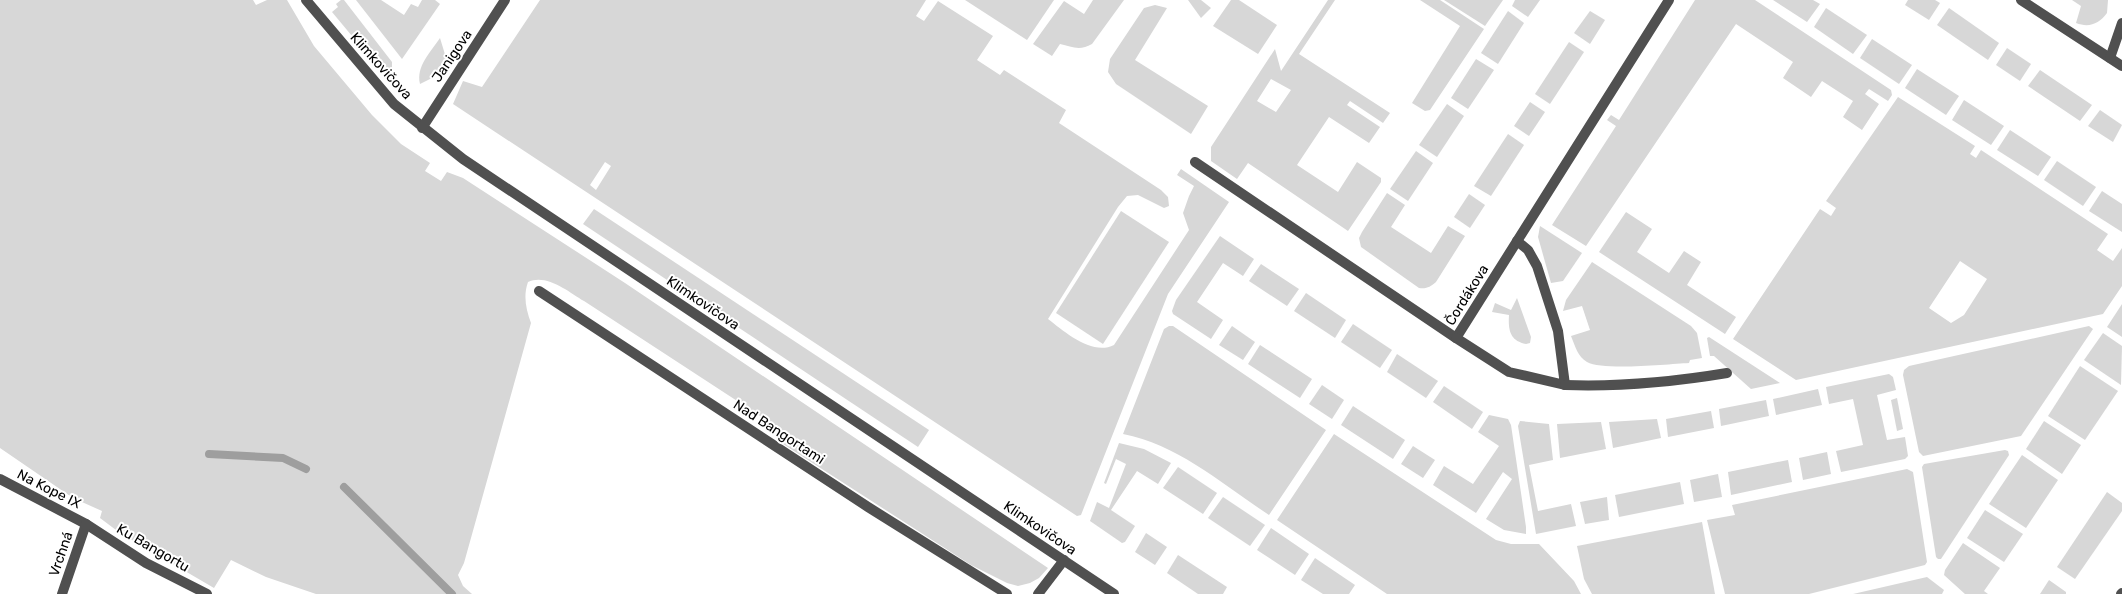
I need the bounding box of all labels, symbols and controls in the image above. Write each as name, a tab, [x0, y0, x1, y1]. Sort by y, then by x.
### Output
street label: Janigova	[428, 26, 476, 86]
street label: Klimkovičova	[347, 29, 415, 103]
street label: Čordákova	[1441, 261, 1492, 329]
street label: Klimkovičova	[663, 272, 743, 334]
street label: Nad Bangortami	[730, 396, 828, 468]
street label: Na Kope IX	[14, 466, 84, 512]
street label: Klimkovičova	[1000, 497, 1080, 559]
street label: Ku Bangortu	[114, 520, 192, 576]
street label: Vrchná	[45, 529, 77, 579]

